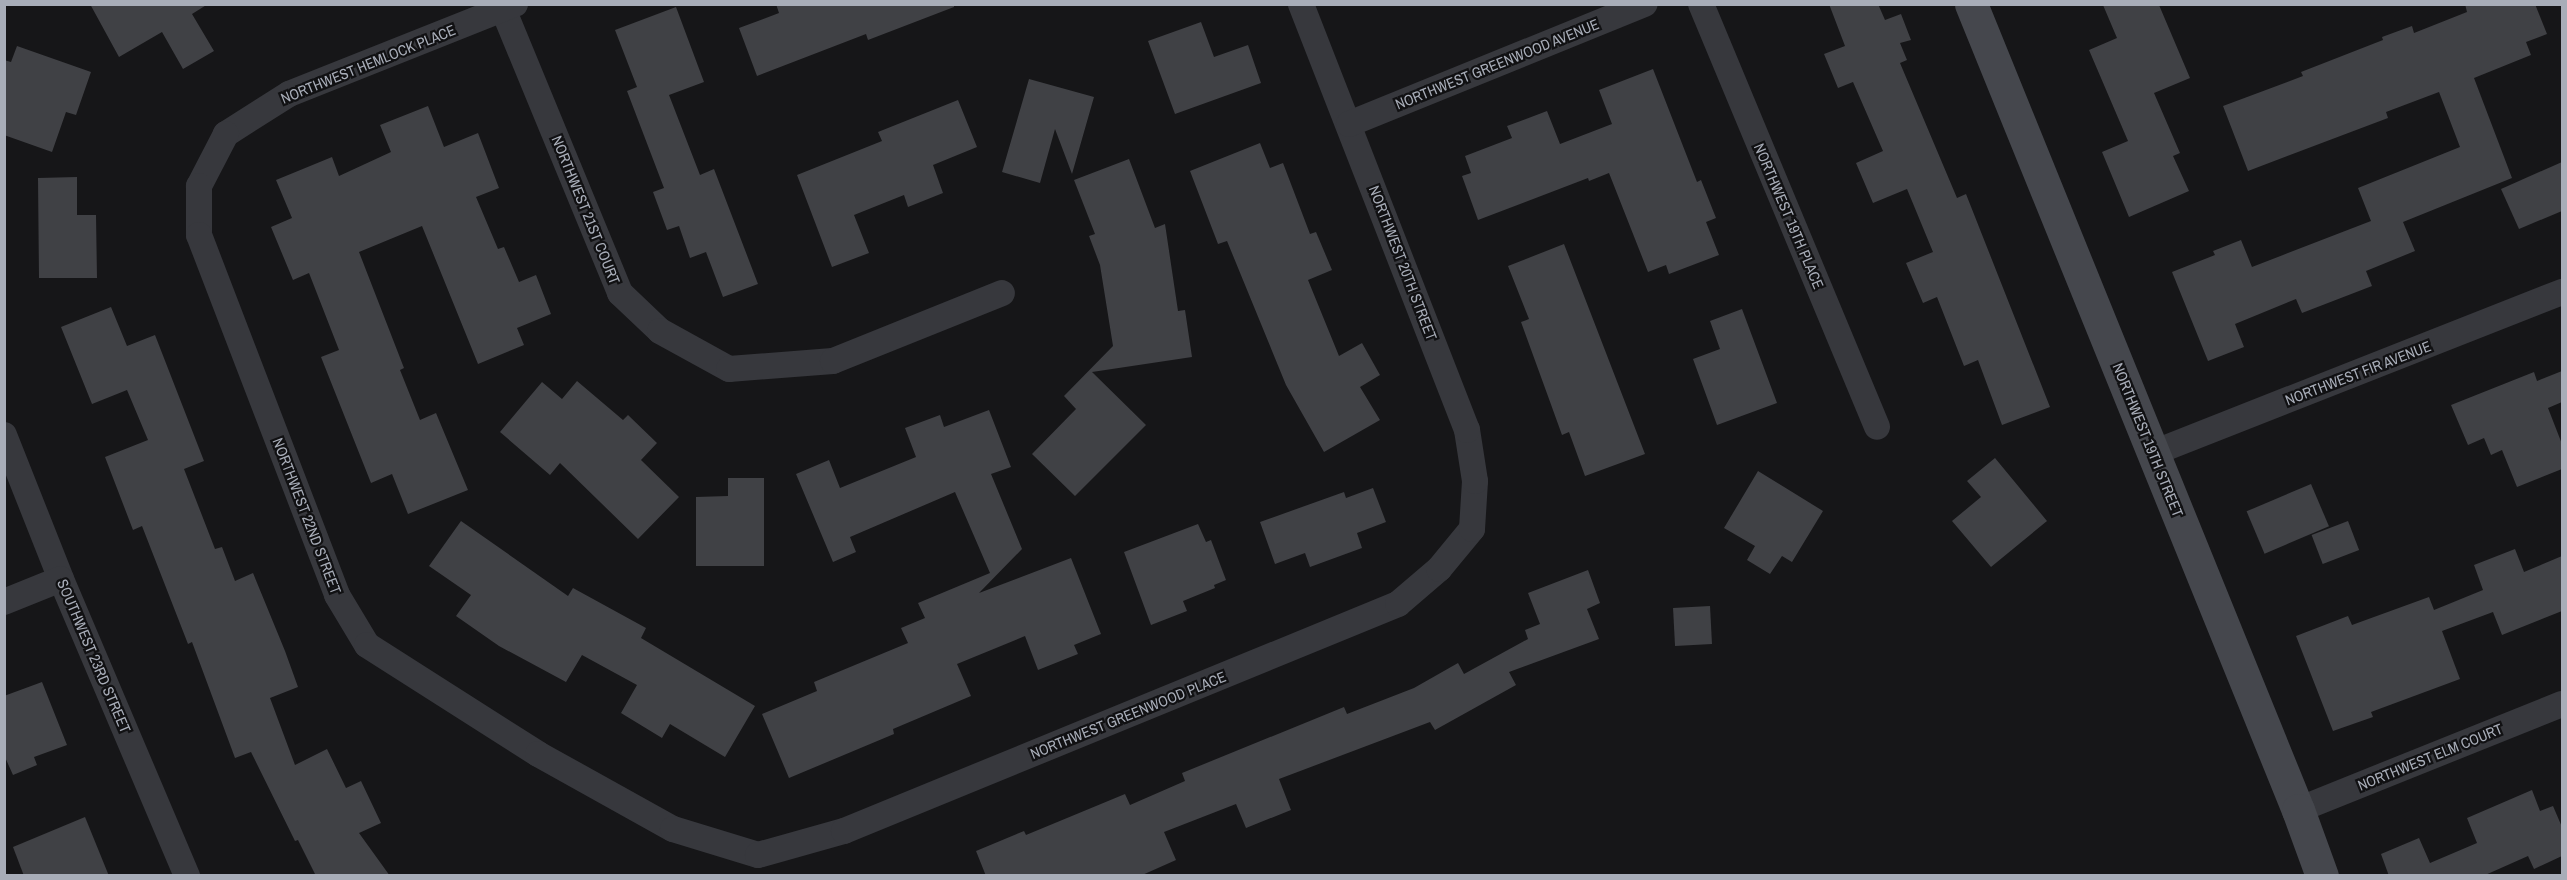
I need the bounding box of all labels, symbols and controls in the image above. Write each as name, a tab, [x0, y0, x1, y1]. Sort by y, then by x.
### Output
street label: NORTHWEST GREENWOOD AVENUE	[1392, 15, 1602, 113]
street label: NORTHWEST HEMLOCK PLACE	[278, 21, 458, 107]
street label: NORTHWEST 21ST COURT	[548, 133, 624, 287]
street label: NORTHWEST 19TH PLACE	[1750, 141, 1828, 291]
street label: NORTHWEST 20TH STREET	[1365, 183, 1441, 343]
street label: NORTHWEST FIR AVENUE	[2282, 337, 2434, 409]
street label: NORTHWEST 19TH STREET	[2109, 360, 2187, 520]
street label: NORTHWEST 22ND STREET	[269, 435, 345, 597]
street label: SOUTHWEST 23RD STREET	[53, 576, 135, 736]
street label: NORTHWEST GREENWOOD PLACE	[1027, 667, 1229, 763]
street label: NORTHWEST ELM COURT	[2355, 720, 2505, 794]

